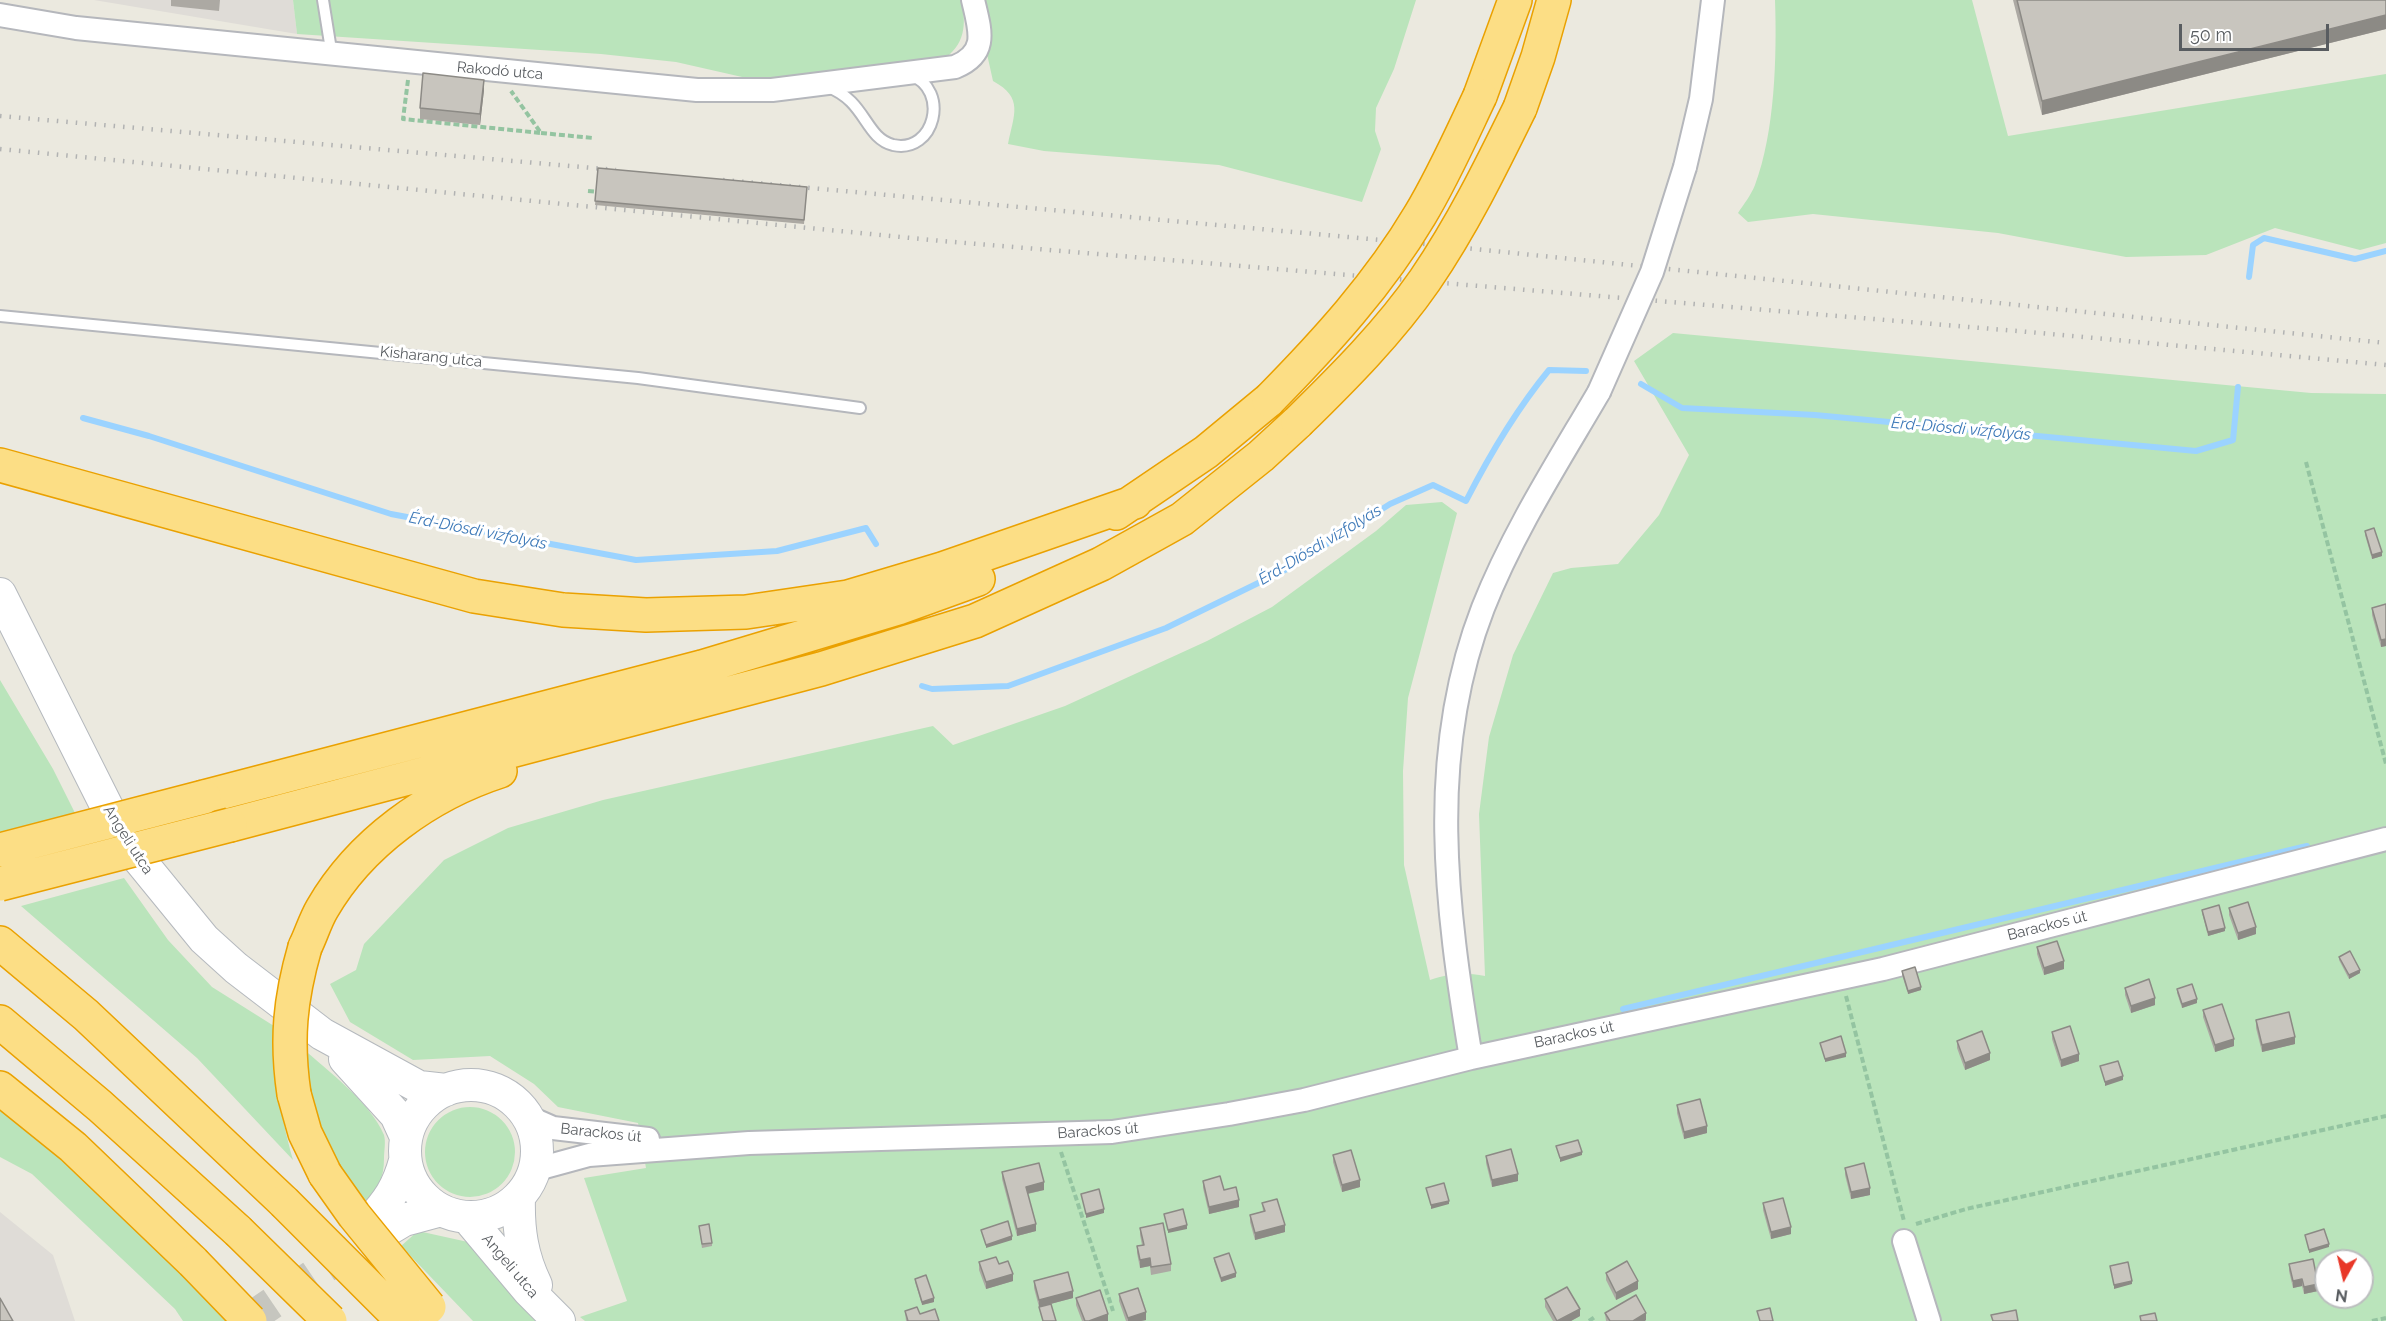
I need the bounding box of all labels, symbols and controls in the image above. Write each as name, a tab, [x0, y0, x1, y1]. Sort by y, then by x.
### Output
scale bar	[2182, 12, 2332, 50]
text: 50 m	[2190, 24, 2232, 45]
street label: Rakodó utca	[456, 58, 544, 84]
street label: Kisharang utca	[379, 343, 483, 371]
water label: Érd-Diósdi vízfolyás	[1890, 413, 2032, 445]
water label: Érd-Diósdi vízfolyás	[1255, 501, 1385, 589]
water label: Érd-Diósdi vízfolyás	[407, 508, 549, 554]
street label: Angeli utca	[99, 802, 157, 878]
street label: Barackos út	[2005, 907, 2089, 945]
street label: Barackos út	[1532, 1018, 1616, 1052]
street label: Barackos út	[1057, 1119, 1139, 1143]
street label: Barackos út	[560, 1120, 642, 1146]
street label: Angeli utca	[478, 1230, 542, 1302]
north arrow	[2314, 1249, 2374, 1309]
text: N	[2334, 1285, 2349, 1306]

